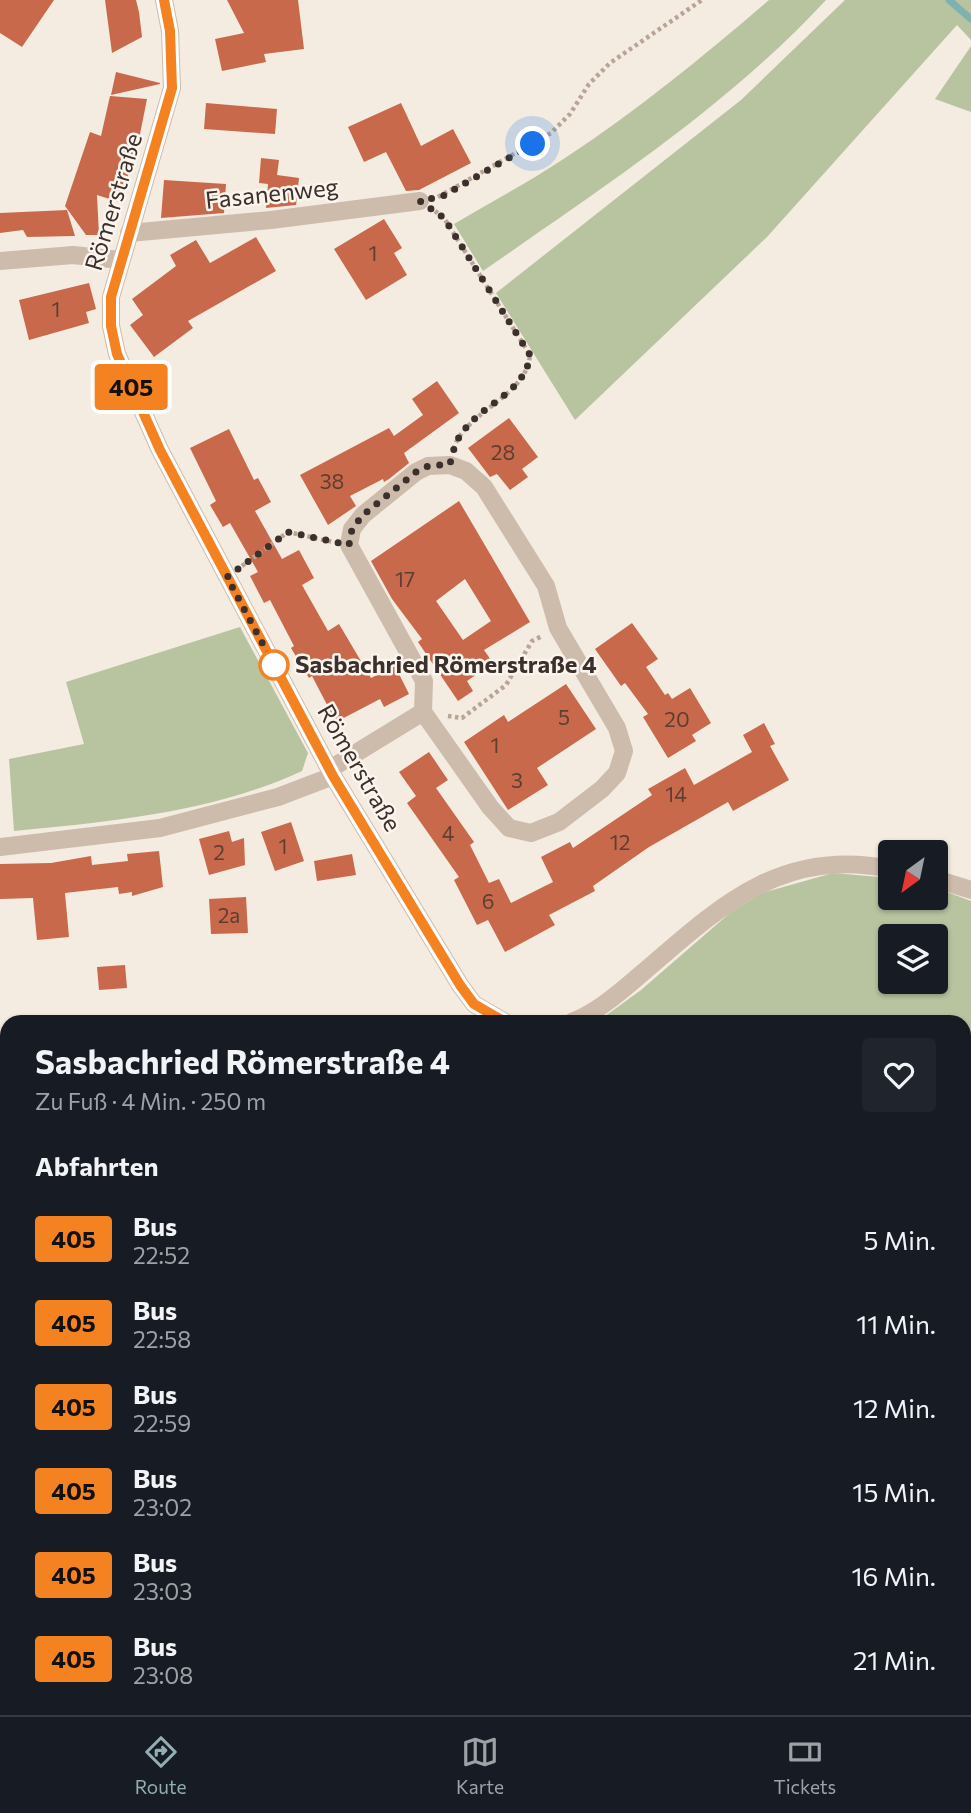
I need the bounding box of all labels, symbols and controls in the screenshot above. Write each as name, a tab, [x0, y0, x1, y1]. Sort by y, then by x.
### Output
your location	[515, 126, 550, 161]
street label: Römerstraße	[78, 129, 147, 274]
street label: Fasanenweg	[204, 171, 340, 214]
house number: 1	[369, 240, 377, 265]
house number: 1	[52, 296, 60, 321]
line badge: 405	[91, 364, 171, 410]
text: 405	[109, 372, 153, 401]
house number: 28	[491, 439, 515, 464]
house number: 38	[320, 468, 344, 493]
house number: 17	[395, 566, 415, 591]
place label: Sasbachried Römerstraße 4	[295, 649, 597, 678]
marker: Sasbachried Römerstraße 4	[259, 650, 289, 680]
street label: Römerstraße	[312, 698, 408, 836]
house number: 5	[558, 704, 570, 729]
house number: 20	[664, 706, 690, 731]
house number: 1	[491, 732, 499, 757]
house number: 3	[511, 767, 523, 792]
house number: 14	[665, 781, 687, 806]
house number: 4	[442, 820, 455, 845]
house number: 12	[610, 829, 630, 854]
house number: 1	[279, 833, 287, 858]
house number: 2	[213, 839, 225, 864]
north arrow	[878, 840, 948, 910]
map controls	[878, 840, 948, 994]
house number: 6	[482, 888, 494, 913]
house number: 2a	[218, 902, 240, 927]
button: layers	[878, 924, 948, 994]
button: heart	[862, 1038, 936, 1112]
text: Sasbachried Römerstraße 4	[35, 1040, 450, 1081]
text: Zu Fuß · 4 Min. · 250 m	[35, 1087, 266, 1115]
text: Abfahrten	[35, 1150, 158, 1181]
text: Bus	[133, 1210, 177, 1241]
text: 405	[51, 1224, 96, 1253]
text: 5 Min.	[863, 1224, 936, 1255]
text: 22:52	[133, 1241, 190, 1269]
text: Bus	[133, 1294, 177, 1325]
text: 405	[51, 1308, 96, 1337]
text: 11 Min.	[856, 1308, 936, 1339]
text: 22:58	[133, 1325, 191, 1353]
text: Bus	[133, 1378, 177, 1409]
text: 405	[51, 1392, 96, 1421]
text: 12 Min.	[853, 1392, 936, 1423]
text: 22:59	[133, 1409, 191, 1437]
text: Bus	[133, 1462, 177, 1493]
text: 405	[51, 1476, 96, 1505]
text: 15 Min.	[852, 1476, 936, 1507]
text: 23:02	[133, 1493, 192, 1521]
text: Bus	[133, 1546, 177, 1577]
text: 405	[51, 1560, 96, 1589]
text: 16 Min.	[852, 1560, 936, 1591]
text: 23:03	[133, 1577, 192, 1605]
text: Bus	[133, 1630, 177, 1661]
text: 405	[51, 1644, 96, 1673]
text: 21 Min.	[853, 1644, 936, 1675]
text: 23:08	[133, 1661, 193, 1689]
tab: Route	[135, 1733, 187, 1798]
tab: Karte	[456, 1733, 504, 1798]
tab: Tickets	[774, 1733, 836, 1798]

